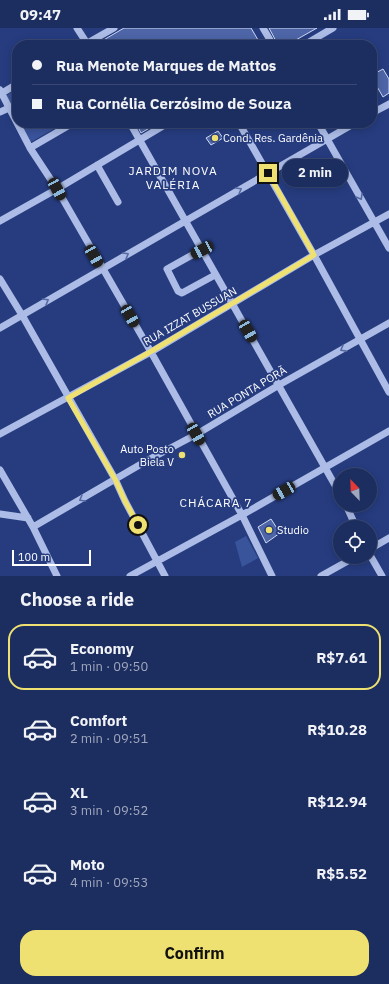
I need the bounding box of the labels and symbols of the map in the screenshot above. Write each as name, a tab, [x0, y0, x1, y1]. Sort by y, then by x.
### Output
place label: Cond. Res. Gardênia	[223, 131, 323, 145]
marker: Cond. Res. Gardênia	[210, 133, 220, 143]
callout: 2 min	[282, 159, 348, 187]
district label: JARDIM NOVA VALÉRIA	[128, 163, 218, 192]
route end	[259, 164, 277, 182]
car	[46, 176, 68, 202]
one-way arrow	[235, 187, 242, 194]
one-way arrow	[356, 193, 363, 200]
car	[189, 239, 215, 261]
car	[83, 243, 105, 269]
one-way arrow	[122, 252, 129, 259]
street label: RUA IZZAT BUSSUAN	[141, 284, 239, 348]
one-way arrow	[42, 298, 49, 306]
car	[119, 303, 141, 329]
car	[237, 318, 259, 344]
one-way arrow	[340, 345, 347, 352]
street label: RUA PONTA PORÃ	[205, 363, 289, 421]
car	[185, 421, 207, 447]
place label: Auto Posto Biela V	[120, 442, 174, 469]
marker: Auto Posto Biela V	[177, 450, 187, 460]
north arrow	[333, 468, 377, 512]
car	[271, 480, 297, 502]
one-way arrow	[79, 494, 86, 501]
district label: CHÁCARA 7	[180, 495, 253, 510]
route start	[129, 516, 147, 534]
place label: Studio	[277, 523, 309, 537]
marker: Studio	[264, 525, 274, 535]
scale bar	[12, 548, 91, 567]

